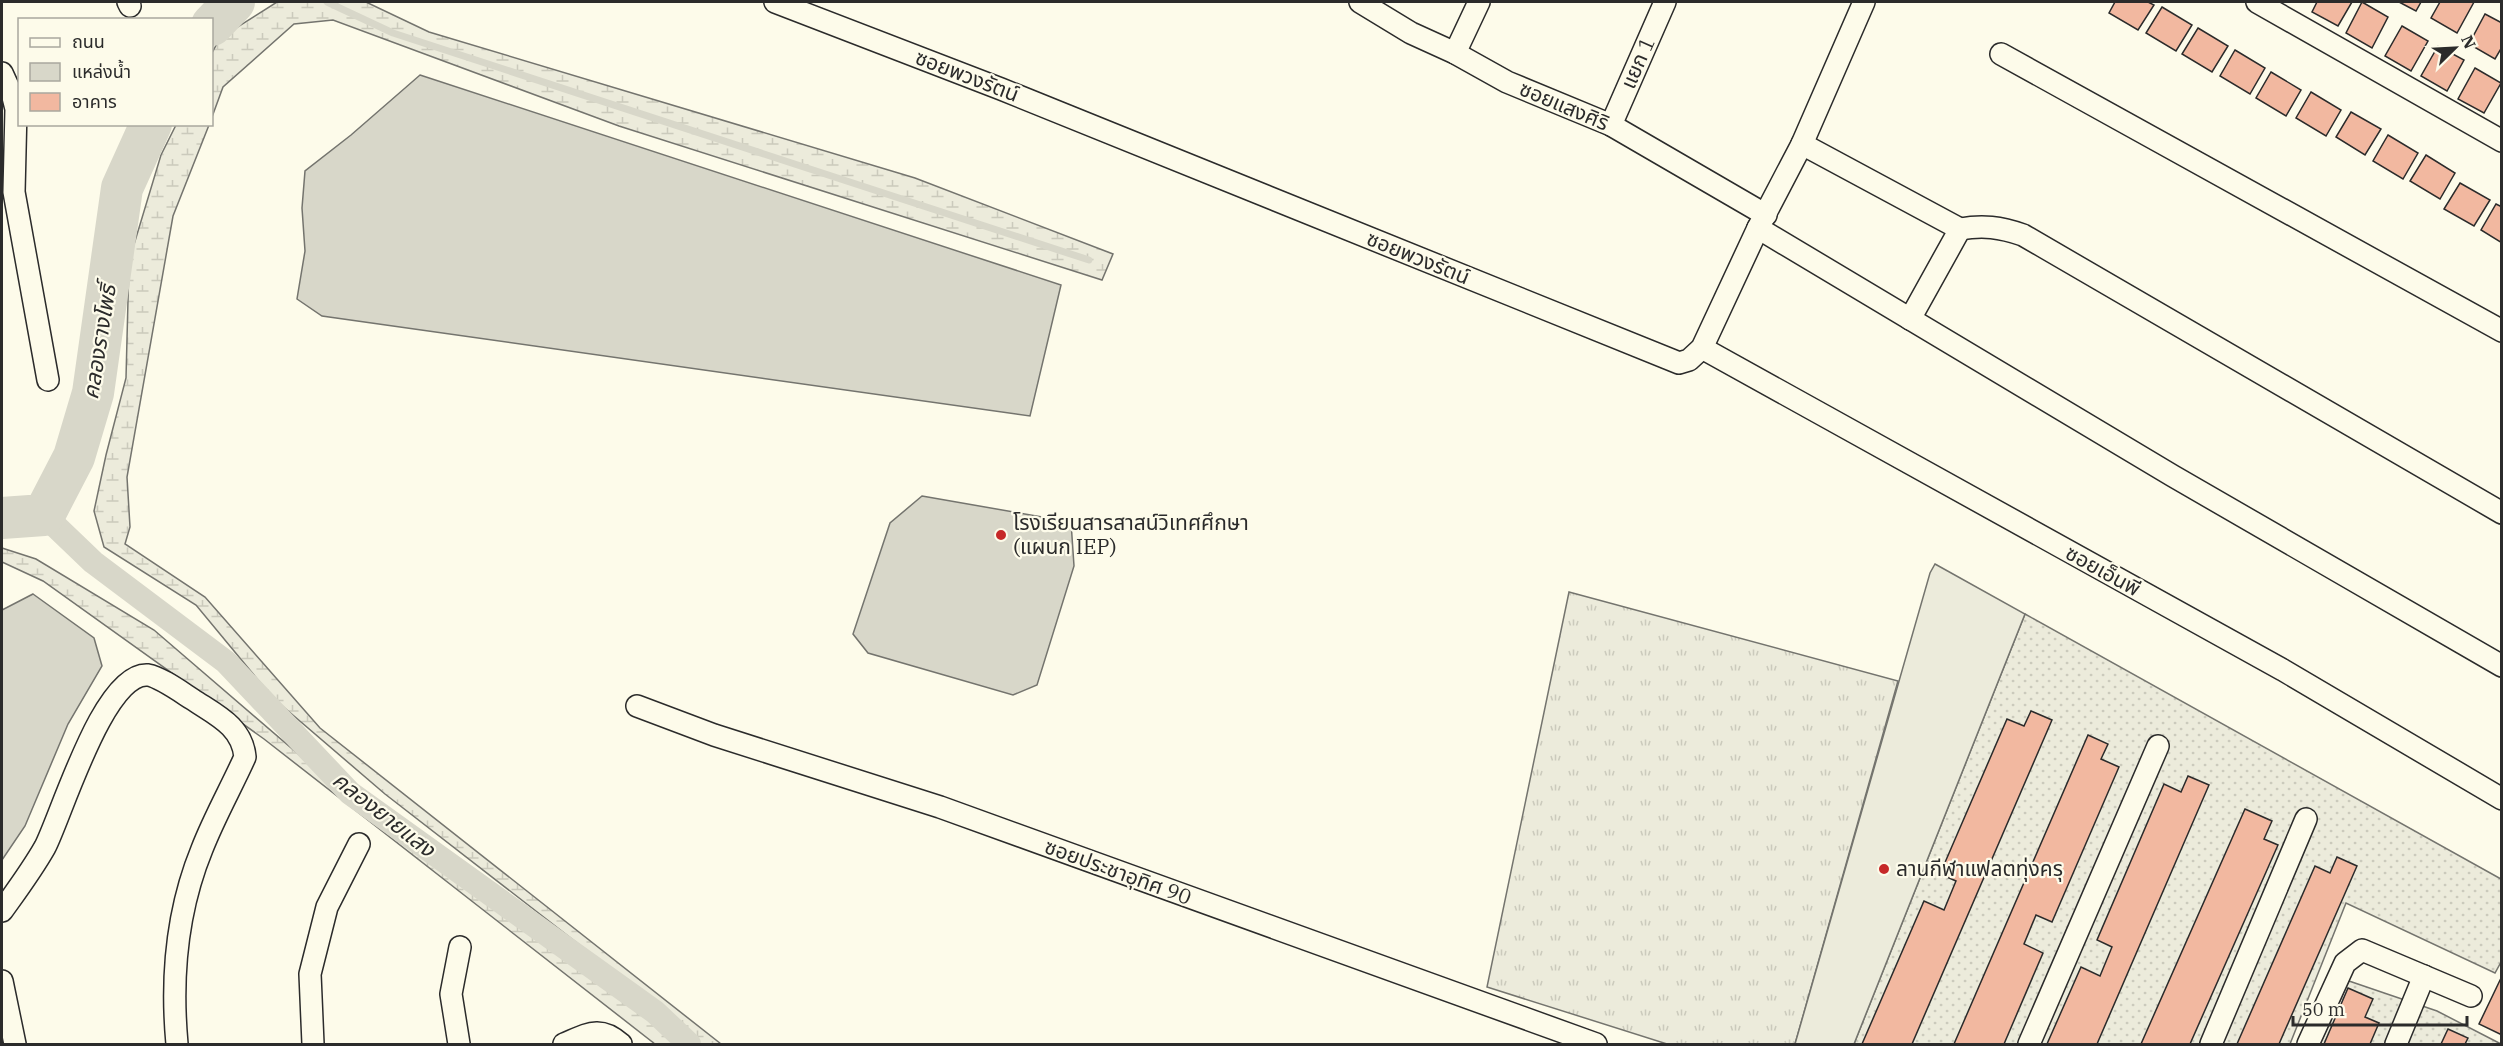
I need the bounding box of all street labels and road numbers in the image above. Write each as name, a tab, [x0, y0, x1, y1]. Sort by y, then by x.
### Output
street label: แยก 1	[1613, 32, 1661, 93]
street label: ซอยพวงรัตน์	[912, 42, 1023, 108]
street label: ซอยแสงศิริ	[1515, 74, 1613, 136]
street label: ซอยพวงรัตน์	[1363, 224, 1474, 290]
street label: ซอยเอ็นพี	[2061, 538, 2146, 602]
street label: ซอยประชาอุทิศ 90	[1041, 831, 1196, 911]

